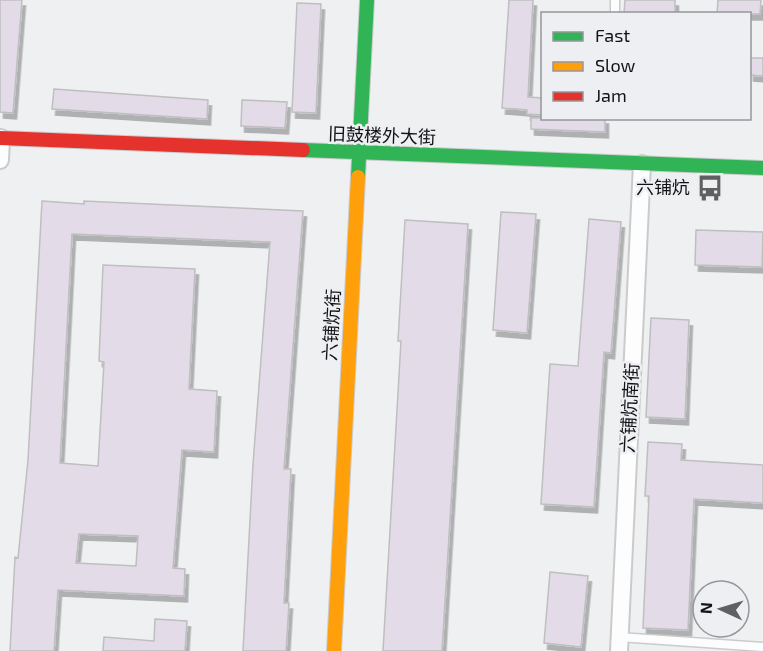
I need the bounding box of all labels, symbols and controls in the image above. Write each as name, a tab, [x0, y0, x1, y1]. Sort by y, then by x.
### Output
legend	[541, 12, 751, 120]
text: Fast	[595, 24, 630, 46]
text: Slow	[595, 54, 636, 76]
text: Jam	[595, 84, 627, 106]
street label: 旧鼓楼外大街	[328, 122, 436, 148]
bus stop icon: 六铺炕	[695, 173, 725, 203]
place label: 六铺炕	[636, 176, 690, 198]
street label: 六铺炕街	[318, 288, 344, 361]
street label: 六铺炕南街	[616, 362, 642, 453]
north arrow	[691, 579, 751, 639]
text: N	[696, 601, 715, 614]

